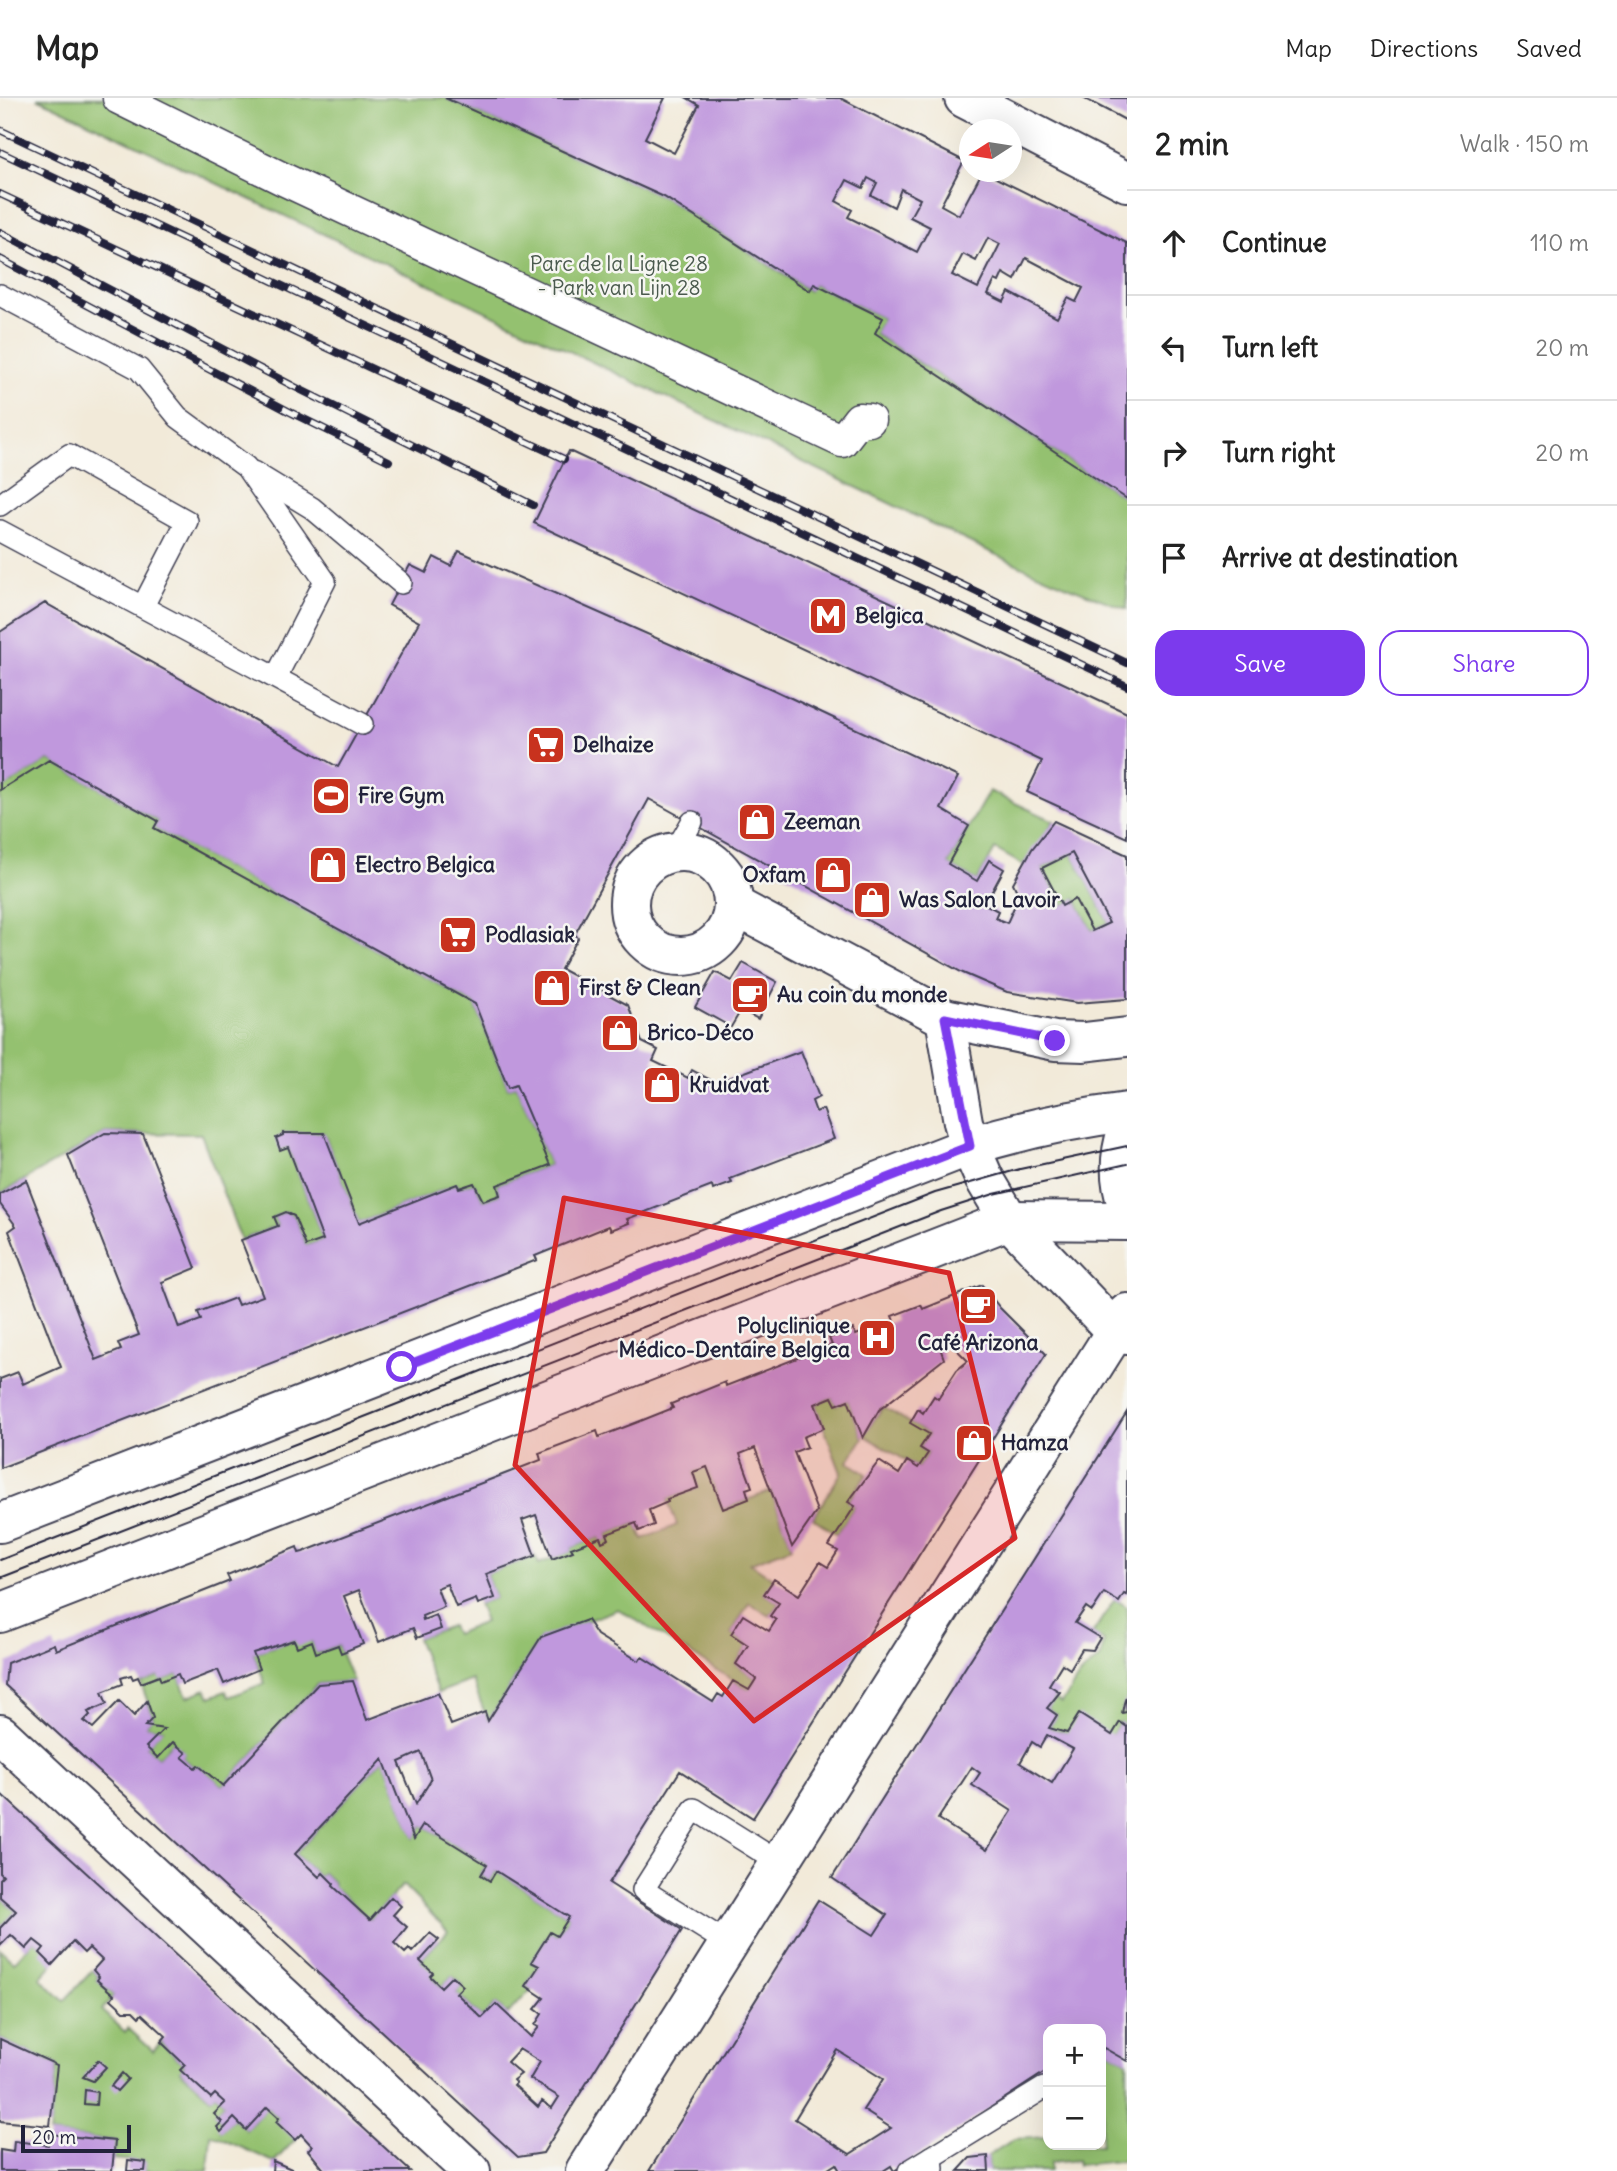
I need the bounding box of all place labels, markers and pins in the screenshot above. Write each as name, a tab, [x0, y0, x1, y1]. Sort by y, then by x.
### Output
metro station icon: Belgica	[807, 595, 849, 637]
place label: Belgica	[855, 602, 924, 629]
supermarket icon: Delhaize	[525, 724, 567, 766]
place label: Delhaize	[573, 731, 654, 758]
sports icon: Fire Gym	[310, 775, 352, 817]
place label: Fire Gym	[358, 782, 445, 809]
shop icon: Zeeman	[736, 801, 778, 843]
place label: Zeeman	[784, 808, 860, 835]
shop icon: Electro Belgica	[307, 844, 349, 886]
place label: Electro Belgica	[355, 851, 495, 878]
shop icon: Oxfam	[812, 854, 854, 896]
place label: Oxfam	[742, 861, 807, 888]
shop icon: Was Salon Lavoir	[851, 879, 893, 921]
place label: Was Salon Lavoir	[899, 886, 1060, 913]
supermarket icon: Podlasiak	[437, 914, 479, 956]
place label: Podlasiak	[485, 921, 575, 948]
shop icon: First & Clean	[531, 967, 573, 1009]
place label: First & Clean	[579, 974, 701, 1001]
cafe icon: Au coin du monde	[729, 974, 771, 1016]
place label: Au coin du monde	[777, 981, 947, 1008]
shop icon: Brico-Déco	[599, 1012, 641, 1054]
place label: Brico-Déco	[647, 1019, 754, 1046]
shop icon: Kruidvat	[641, 1064, 683, 1106]
place label: Kruidvat	[689, 1071, 770, 1098]
cafe icon: Café Arizona	[957, 1285, 999, 1327]
place label: Polyclinique Médico-Dentaire Belgica	[619, 1312, 850, 1363]
hospital icon: Polyclinique Médico-Dentaire Belgica	[856, 1317, 898, 1359]
place label: Café Arizona	[918, 1329, 1038, 1356]
shop icon: Hamza	[953, 1422, 995, 1464]
place label: Hamza	[1001, 1429, 1068, 1456]

